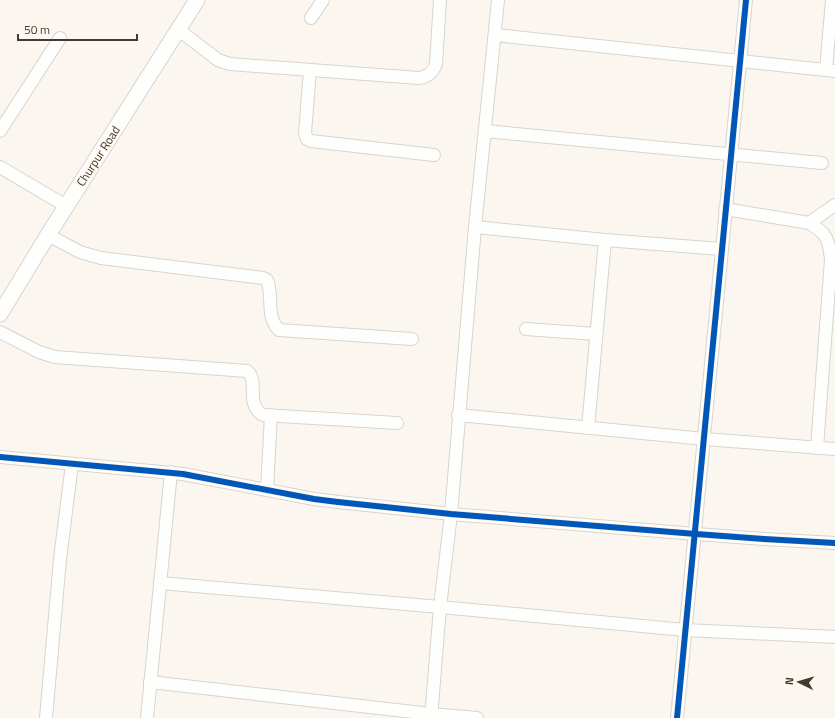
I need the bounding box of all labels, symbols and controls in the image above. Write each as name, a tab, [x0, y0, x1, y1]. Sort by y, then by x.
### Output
scale bar	[18, 16, 137, 42]
text: 50 m	[24, 20, 50, 39]
street label: Churpur Road	[71, 122, 125, 190]
north arrow	[779, 662, 819, 702]
text: N	[781, 677, 797, 686]

